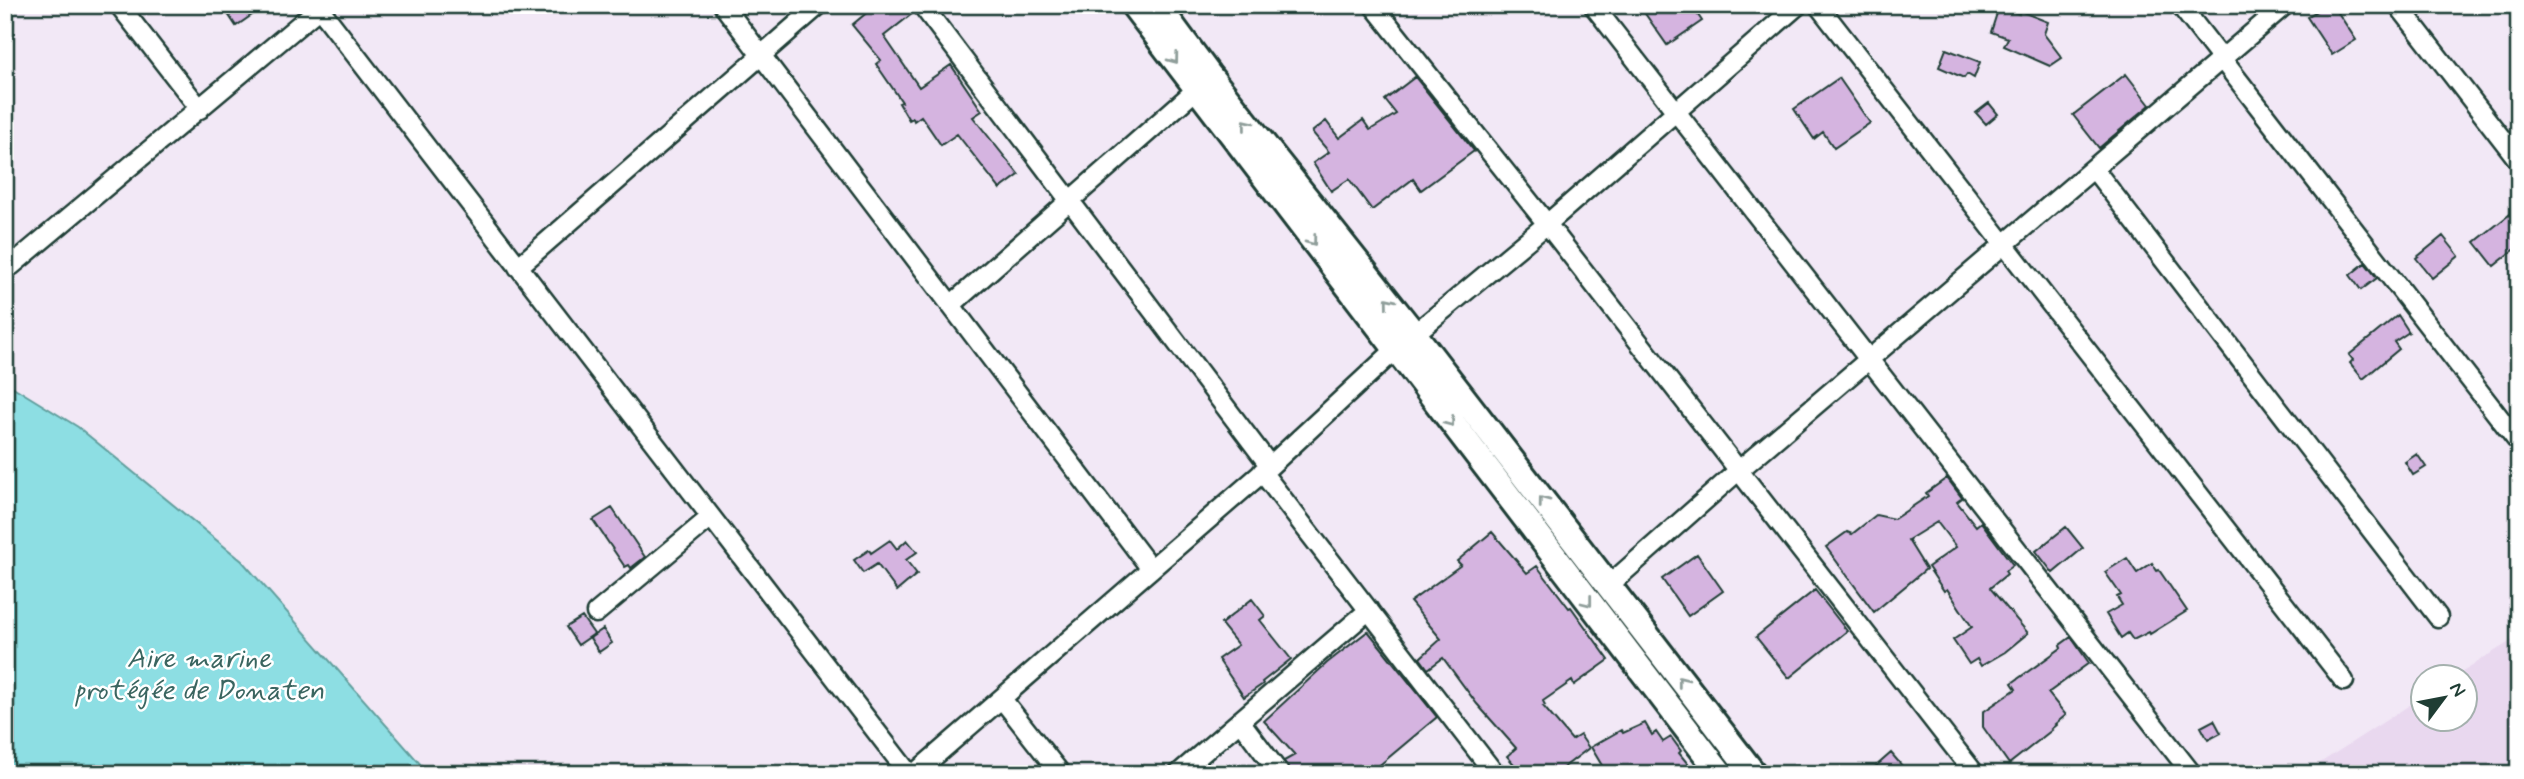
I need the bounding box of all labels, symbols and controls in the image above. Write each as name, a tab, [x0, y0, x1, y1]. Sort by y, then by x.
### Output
one-way arrow	[1166, 52, 1179, 64]
one-way arrow	[1243, 119, 1256, 131]
one-way arrow	[1303, 233, 1316, 245]
one-way arrow	[1385, 297, 1397, 310]
one-way arrow	[1441, 414, 1454, 426]
one-way arrow	[1538, 497, 1551, 509]
one-way arrow	[1579, 595, 1592, 607]
water label: Aire marine protégée de Donaten	[74, 641, 324, 710]
north arrow	[2408, 664, 2478, 734]
one-way arrow	[1678, 677, 1690, 690]
text: N	[2443, 678, 2471, 702]

